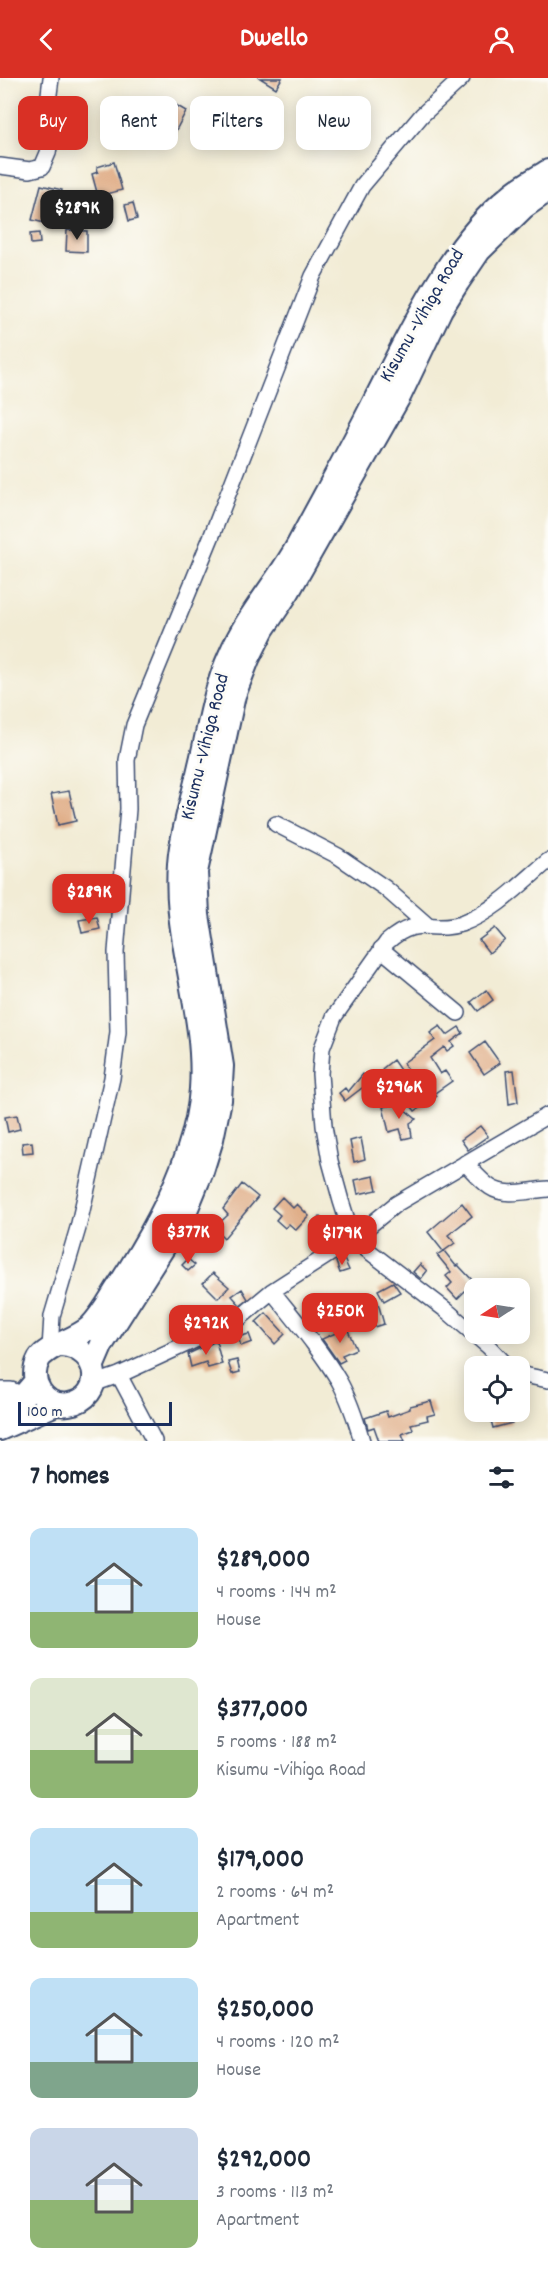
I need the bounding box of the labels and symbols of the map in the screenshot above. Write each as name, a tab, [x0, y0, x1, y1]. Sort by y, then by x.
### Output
pin: $289K	[35, 190, 119, 241]
street label: Kisumu -Vihiga Road	[373, 244, 473, 388]
street label: Kisumu -Vihiga Road	[174, 671, 238, 823]
pin: $289K	[47, 874, 131, 925]
pin: $296K	[357, 1069, 441, 1120]
pin: $377K	[146, 1214, 230, 1265]
pin: $179K	[300, 1215, 384, 1266]
north arrow	[464, 1278, 530, 1344]
pin: $250K	[298, 1293, 382, 1344]
pin: $292K	[164, 1305, 248, 1356]
scale bar	[18, 1399, 172, 1426]

